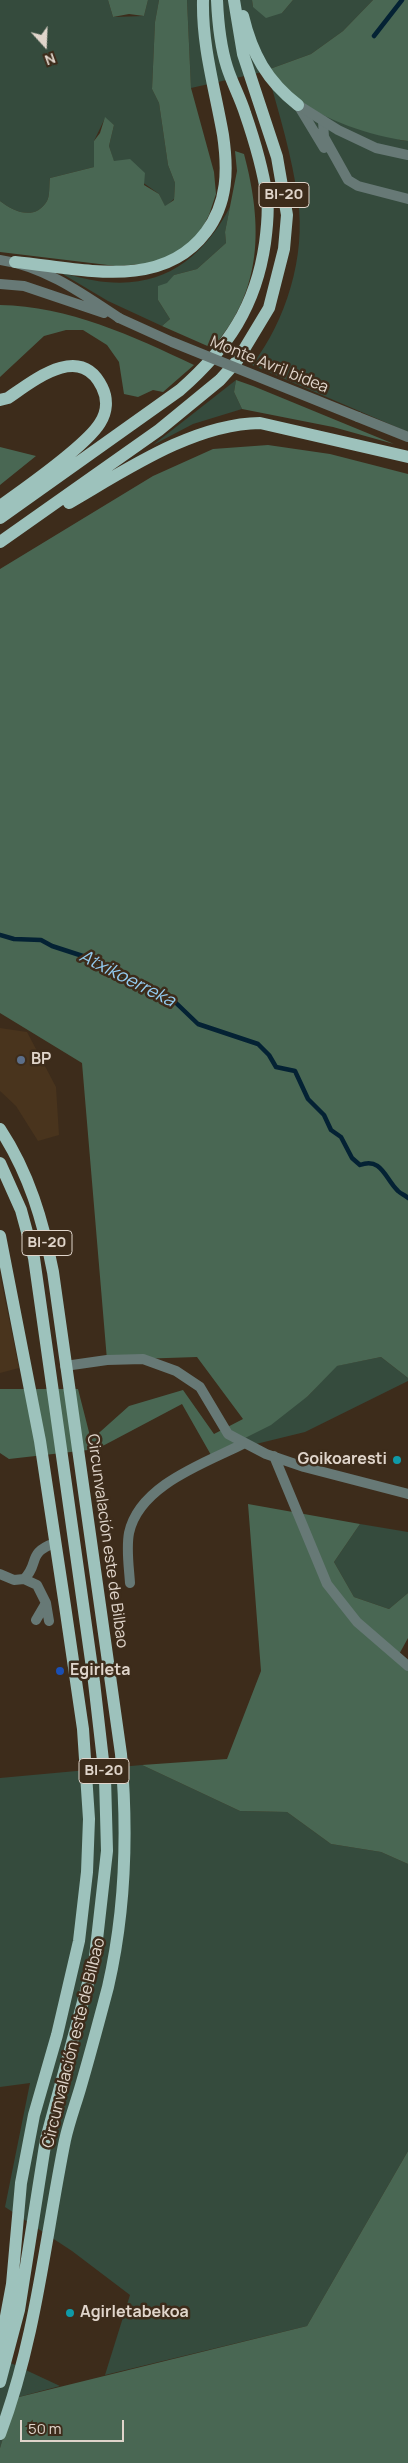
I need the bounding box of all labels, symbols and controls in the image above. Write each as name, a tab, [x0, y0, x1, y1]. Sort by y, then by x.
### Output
north arrow	[20, 20, 70, 70]
text: N	[42, 49, 58, 70]
road number: BI-20	[259, 182, 309, 208]
street label: Monte Avril bidea	[207, 333, 331, 397]
water label: Atxikoerreka	[76, 946, 178, 1012]
place label: BP	[31, 1050, 51, 1070]
marker: BP	[15, 1054, 27, 1066]
road number: BI-20	[22, 1230, 72, 1256]
street label: Circunvalación este de Bilbao	[82, 1433, 132, 1649]
place label: Goikoaresti	[297, 1450, 387, 1470]
marker: Goikoaresti	[391, 1454, 403, 1466]
place label: Egirleta	[70, 1661, 130, 1681]
marker: Egirleta	[54, 1665, 66, 1677]
road number: BI-20	[79, 1758, 129, 1784]
street label: Circunvalación este de Bilbao	[39, 1936, 109, 2150]
place label: Agirletabekoa	[80, 2303, 189, 2323]
marker: Agirletabekoa	[64, 2307, 76, 2319]
scale bar	[22, 2410, 126, 2442]
text: 50 m	[28, 2418, 62, 2439]

